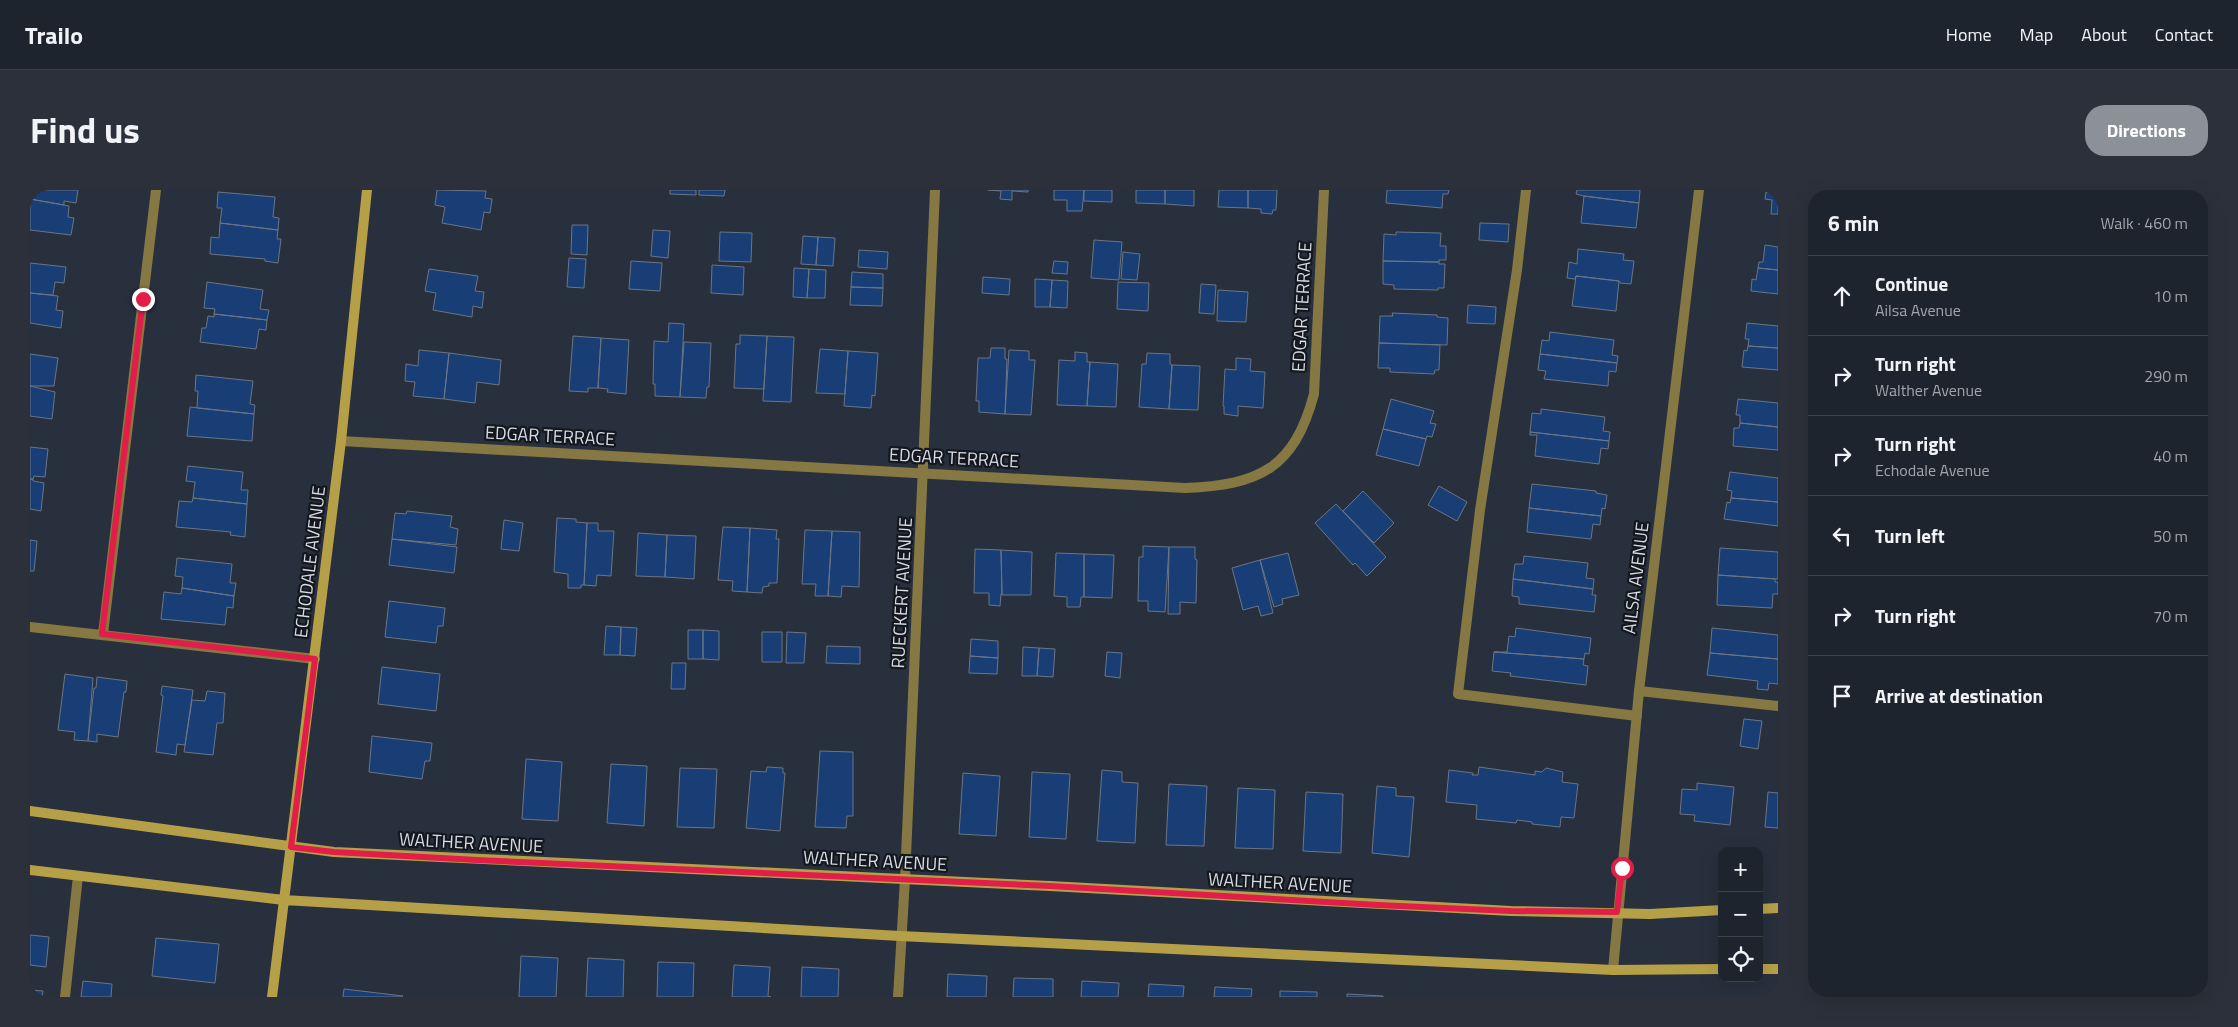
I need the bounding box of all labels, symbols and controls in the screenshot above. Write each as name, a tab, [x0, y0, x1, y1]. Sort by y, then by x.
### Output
text: Trailo	[25, 17, 83, 53]
text: Home	[1946, 21, 1992, 48]
text: Map	[2020, 21, 2053, 48]
text: About	[2081, 21, 2127, 48]
text: Contact	[2155, 21, 2213, 48]
text: Find us	[30, 103, 140, 157]
button: Directions	[2085, 105, 2208, 156]
text: 6 min	[1828, 207, 1879, 239]
text: Walk · 460 m	[2100, 211, 2188, 235]
street label: EDGAR TERRACE	[1285, 241, 1318, 373]
text: Continue	[1875, 269, 1948, 298]
icon: ahead	[1828, 282, 1856, 310]
text: 10 m	[2153, 284, 2188, 308]
route end	[132, 288, 155, 311]
text: Ailsa Avenue	[1875, 298, 1961, 322]
text: Turn right	[1875, 349, 1956, 378]
icon: right	[1828, 362, 1856, 390]
text: 290 m	[2144, 364, 2188, 388]
text: Walther Avenue	[1875, 378, 1982, 402]
street label: EDGAR TERRACE	[484, 419, 616, 452]
text: Turn right	[1875, 429, 1956, 458]
street label: EDGAR TERRACE	[888, 441, 1020, 474]
icon: right	[1828, 442, 1856, 470]
text: 40 m	[2153, 444, 2188, 468]
text: Echodale Avenue	[1875, 458, 1990, 482]
street label: ECHODALE AVENUE	[287, 485, 332, 639]
street label: RUECKERT AVENUE	[884, 517, 919, 669]
street label: AILSA AVENUE	[1615, 520, 1656, 635]
text: Turn left	[1875, 521, 1945, 550]
icon: left	[1828, 522, 1856, 550]
text: 50 m	[2153, 524, 2188, 548]
text: Turn right	[1875, 601, 1956, 630]
icon: right	[1828, 602, 1856, 630]
text: 70 m	[2153, 604, 2188, 628]
text: Arrive at destination	[1875, 681, 2043, 710]
icon: arrive	[1828, 682, 1856, 710]
street label: WALTHER AVENUE	[398, 825, 544, 860]
street label: WALTHER AVENUE	[802, 843, 948, 878]
map controls	[1718, 847, 1763, 982]
button: +	[1718, 847, 1763, 892]
route start	[1611, 857, 1634, 880]
street label: WALTHER AVENUE	[1207, 865, 1353, 900]
button: −	[1718, 892, 1763, 937]
button: locate	[1718, 937, 1763, 982]

